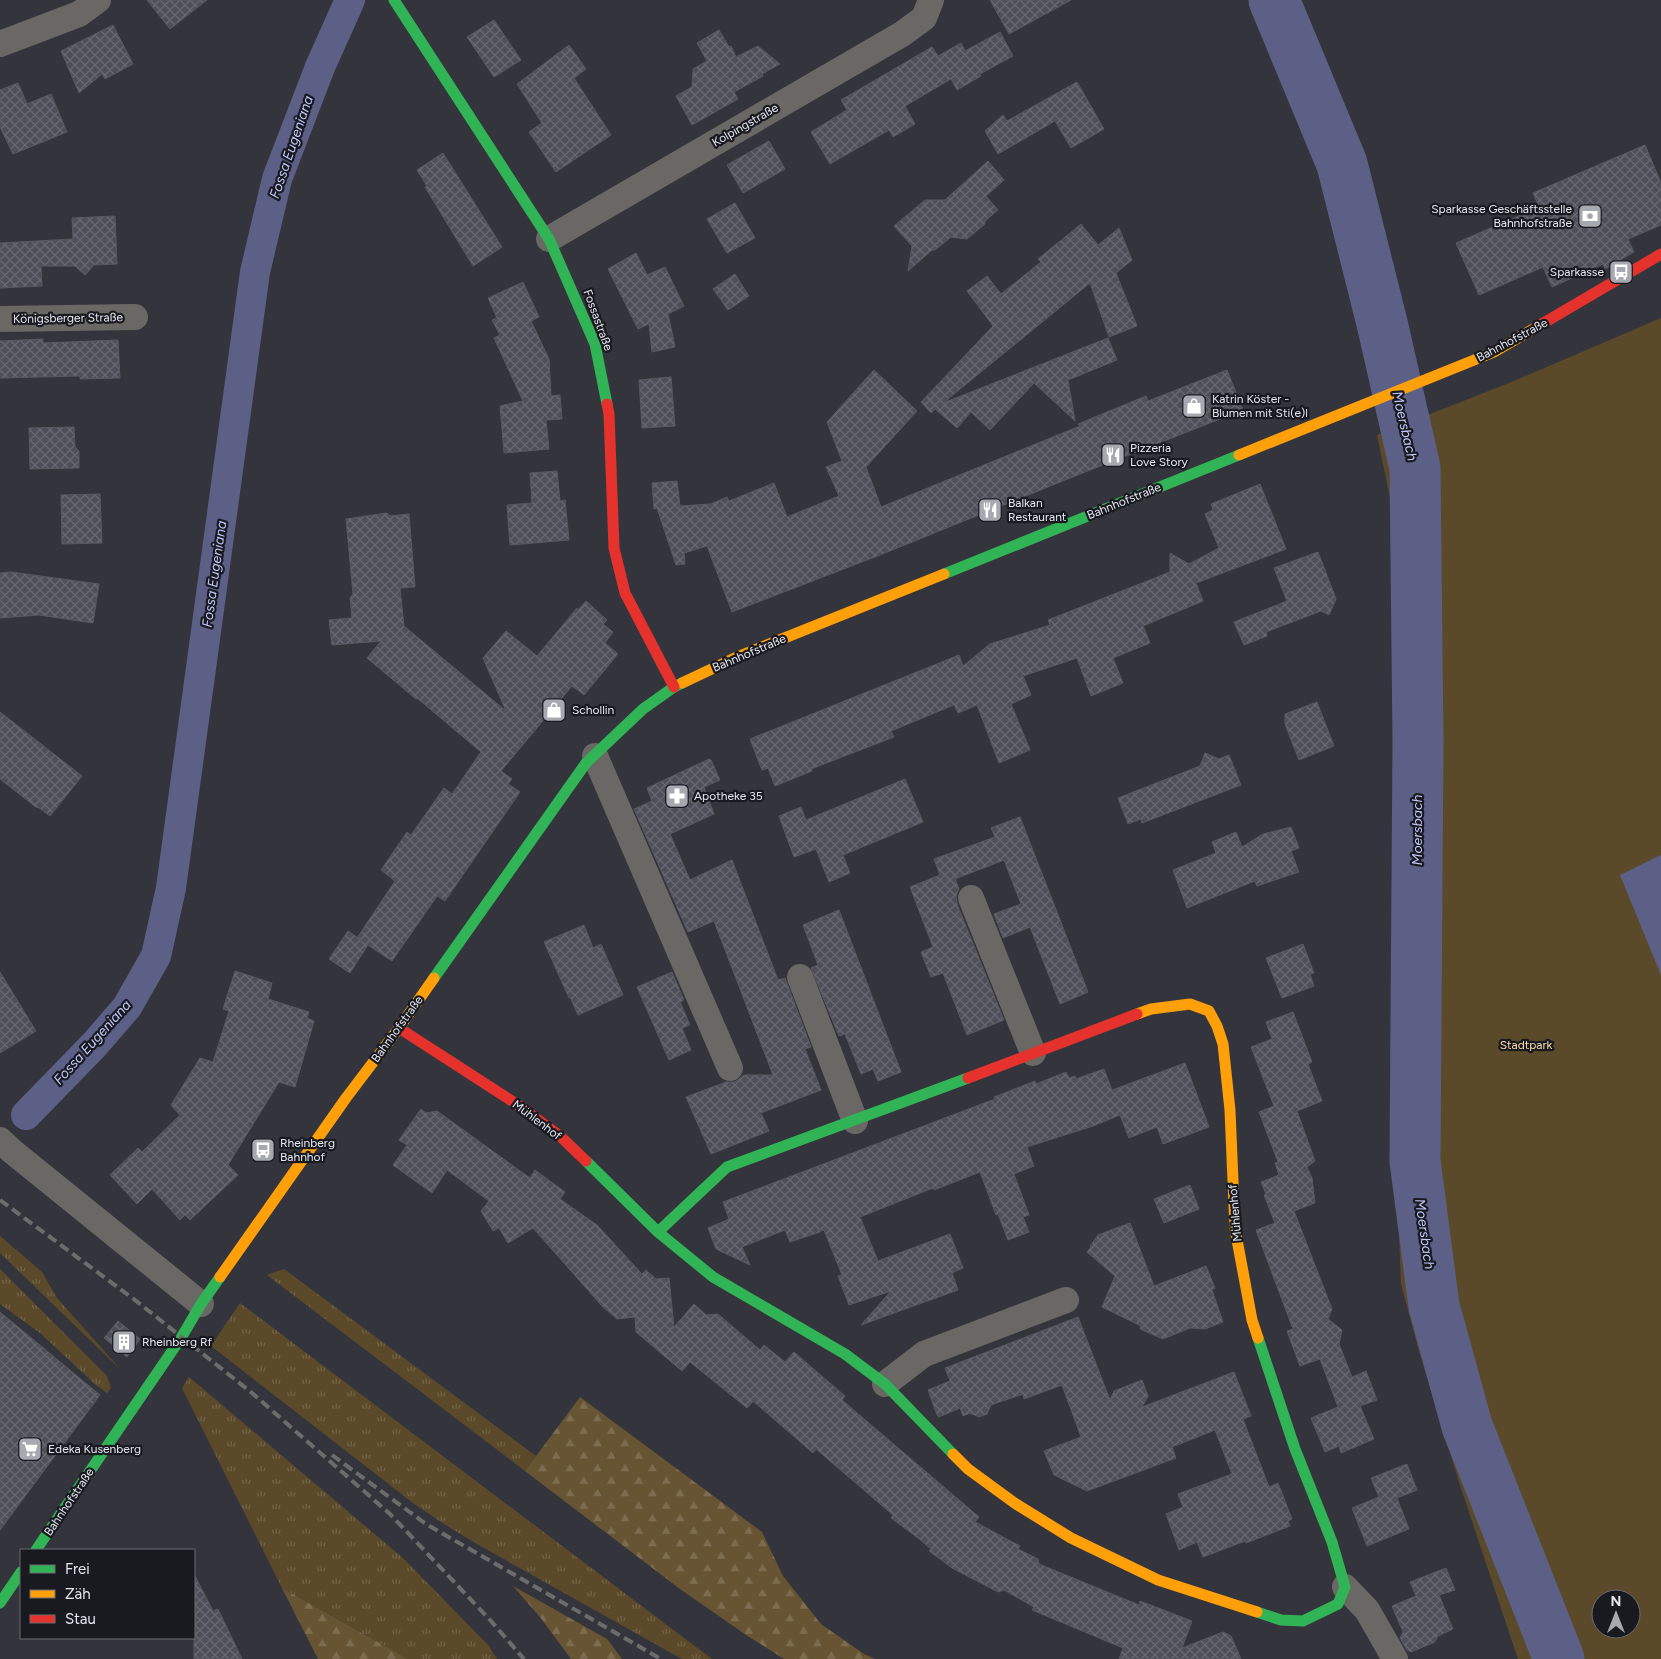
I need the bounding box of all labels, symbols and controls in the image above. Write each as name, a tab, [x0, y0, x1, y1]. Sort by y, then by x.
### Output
water label: Fossa Eugeniana	[266, 93, 317, 201]
street label: Kolpingstraße	[709, 100, 781, 150]
place label: Sparkasse Geschäftsstelle Bahnhofstraße	[1431, 202, 1572, 230]
bank icon: Sparkasse Geschäftsstelle Bahnhofstraße	[1577, 203, 1603, 229]
bus stop icon: Sparkasse	[1608, 259, 1634, 285]
place label: Sparkasse	[1550, 265, 1604, 279]
street label: Fossastraße	[580, 287, 616, 353]
street label: Königsberger Straße	[13, 310, 124, 326]
street label: Bahnhofstraße	[1474, 315, 1550, 365]
water label: Moersbach	[1388, 390, 1421, 463]
place label: Katrin Köster - Blumen mit Sti(e)l	[1212, 392, 1308, 420]
shop icon: Katrin Köster - Blumen mit Sti(e)l	[1181, 393, 1207, 419]
place label: Pizzeria Love Story	[1130, 441, 1189, 469]
restaurant icon: Pizzeria Love Story	[1100, 442, 1126, 468]
street label: Bahnhofstraße	[1085, 480, 1163, 522]
place label: Balkan Restaurant	[1008, 496, 1067, 524]
restaurant icon: Balkan Restaurant	[977, 497, 1003, 523]
water label: Fossa Eugeniana	[199, 520, 230, 629]
street label: Bahnhofstraße	[710, 631, 788, 675]
shop icon: Schollin	[541, 697, 567, 723]
place label: Schollin	[572, 703, 615, 717]
pharmacy icon: Apotheke 35	[664, 783, 690, 809]
place label: Apotheke 35	[694, 789, 763, 803]
water label: Moersbach	[1409, 794, 1426, 865]
street label: Bahnhofstraße	[368, 993, 426, 1065]
water label: Fossa Eugeniana	[50, 997, 135, 1088]
park label: Stadtpark	[1500, 1038, 1553, 1052]
street label: Mühlenhof	[510, 1097, 565, 1143]
place label: Rheinberg Bahnhof	[280, 1136, 335, 1164]
bus stop icon: Rheinberg Bahnhof	[250, 1137, 276, 1163]
street label: Mühlenhof	[1225, 1183, 1244, 1242]
water label: Moersbach	[1411, 1198, 1438, 1271]
building icon: Rheinberg Rf	[111, 1329, 137, 1355]
place label: Rheinberg Rf	[142, 1335, 212, 1349]
supermarket icon: Edeka Kusenberg	[17, 1436, 43, 1462]
place label: Edeka Kusenberg	[48, 1442, 141, 1456]
street label: Bahnhofstraße	[41, 1465, 97, 1538]
legend	[20, 1549, 195, 1639]
text: Frei	[65, 1560, 90, 1578]
text: Zäh	[65, 1585, 91, 1603]
north arrow	[1591, 1589, 1641, 1639]
text: N	[1611, 1593, 1621, 1610]
text: Stau	[65, 1610, 96, 1628]

